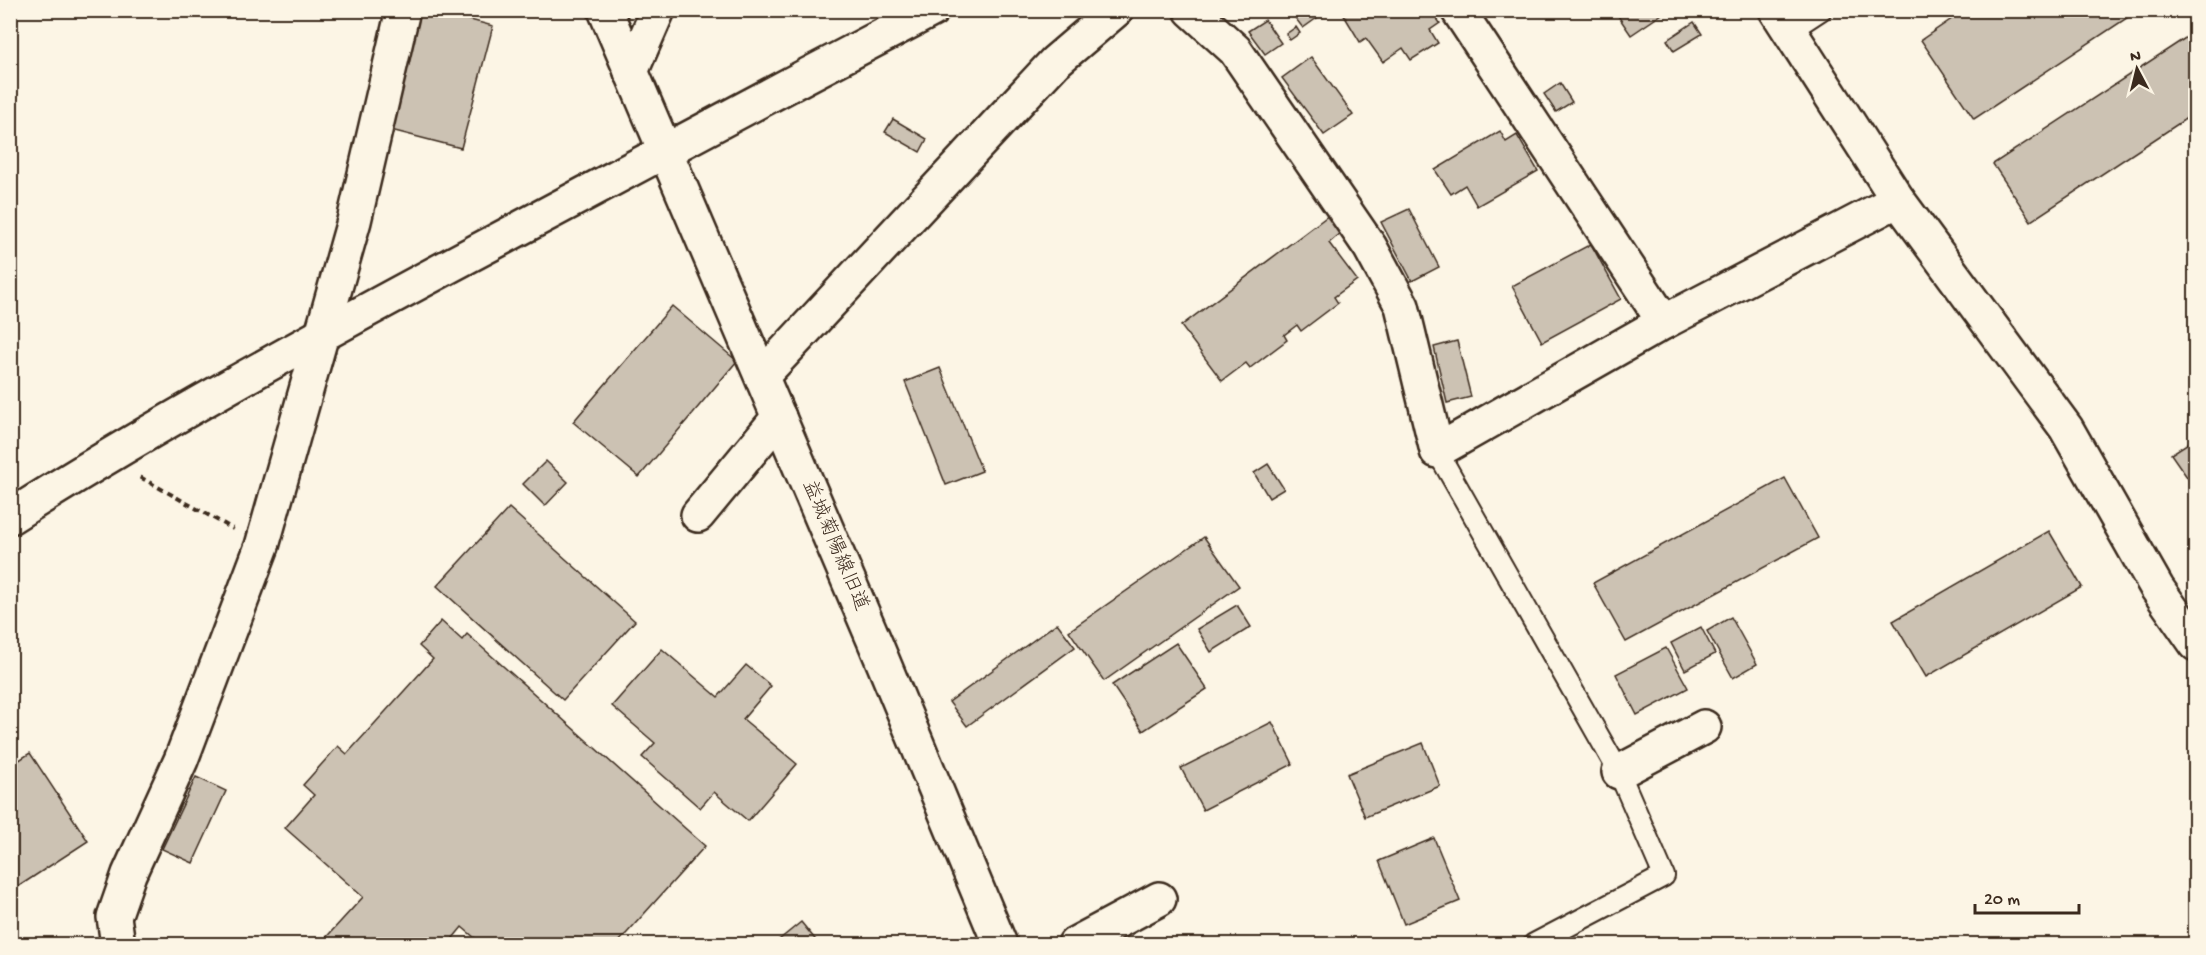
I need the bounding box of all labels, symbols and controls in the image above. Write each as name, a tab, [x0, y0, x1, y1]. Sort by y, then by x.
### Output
north arrow	[2107, 39, 2167, 99]
text: N	[2129, 47, 2142, 68]
street label: 益城菊陽線旧道	[796, 476, 874, 615]
scale bar	[1975, 877, 2078, 915]
text: 20 m	[1984, 890, 2020, 911]

